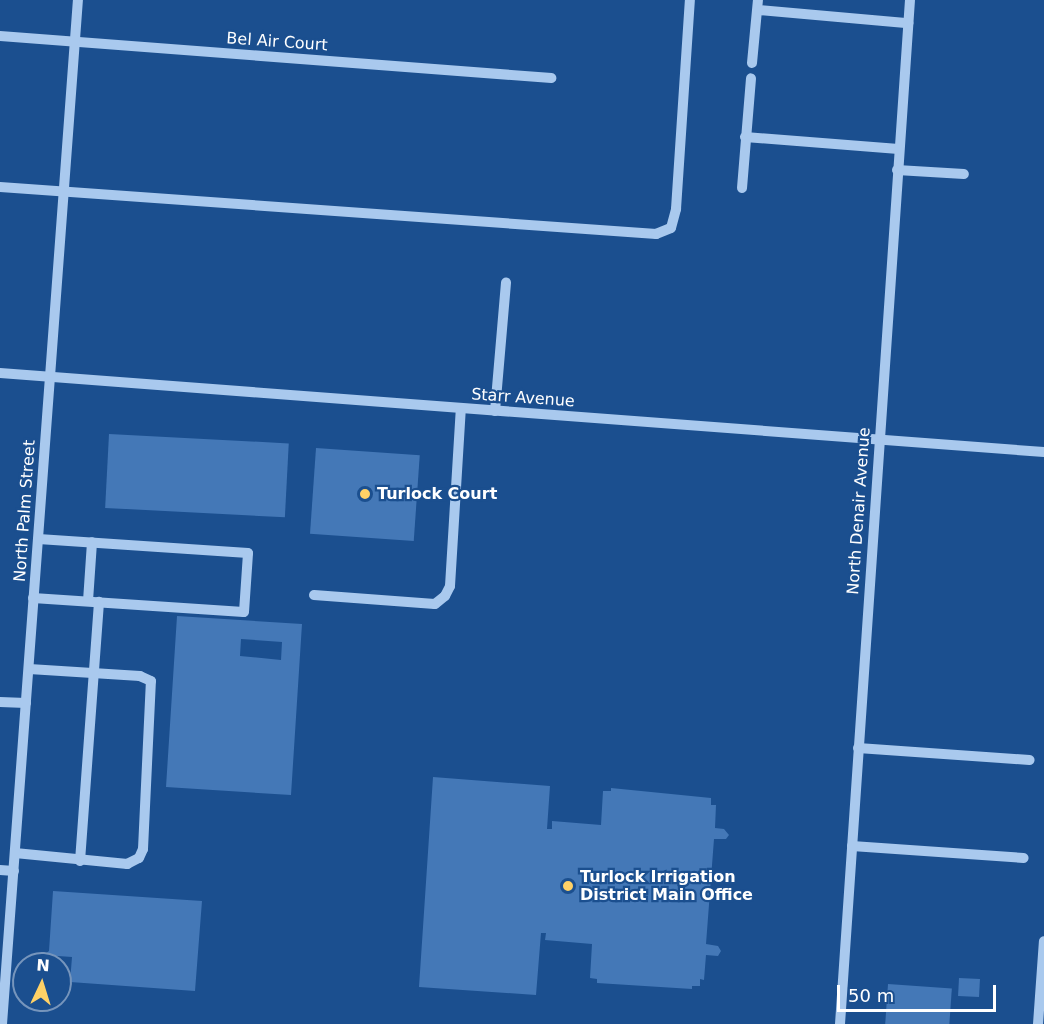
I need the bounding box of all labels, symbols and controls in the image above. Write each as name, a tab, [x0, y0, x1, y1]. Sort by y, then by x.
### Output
street label: Bel Air Court	[226, 29, 328, 55]
street label: Starr Avenue	[471, 385, 575, 411]
street label: North Denair Avenue	[844, 427, 874, 595]
street label: North Palm Street	[10, 439, 40, 583]
place label: Turlock Court	[377, 484, 497, 504]
marker: Turlock Court	[358, 487, 372, 501]
place label: Turlock Irrigation District Main Office	[580, 867, 753, 905]
marker: Turlock Irrigation District Main Office	[561, 879, 575, 893]
north arrow	[12, 952, 72, 1012]
text: N	[36, 956, 50, 975]
scale bar	[840, 973, 999, 1011]
text: 50 m	[848, 985, 894, 1006]

